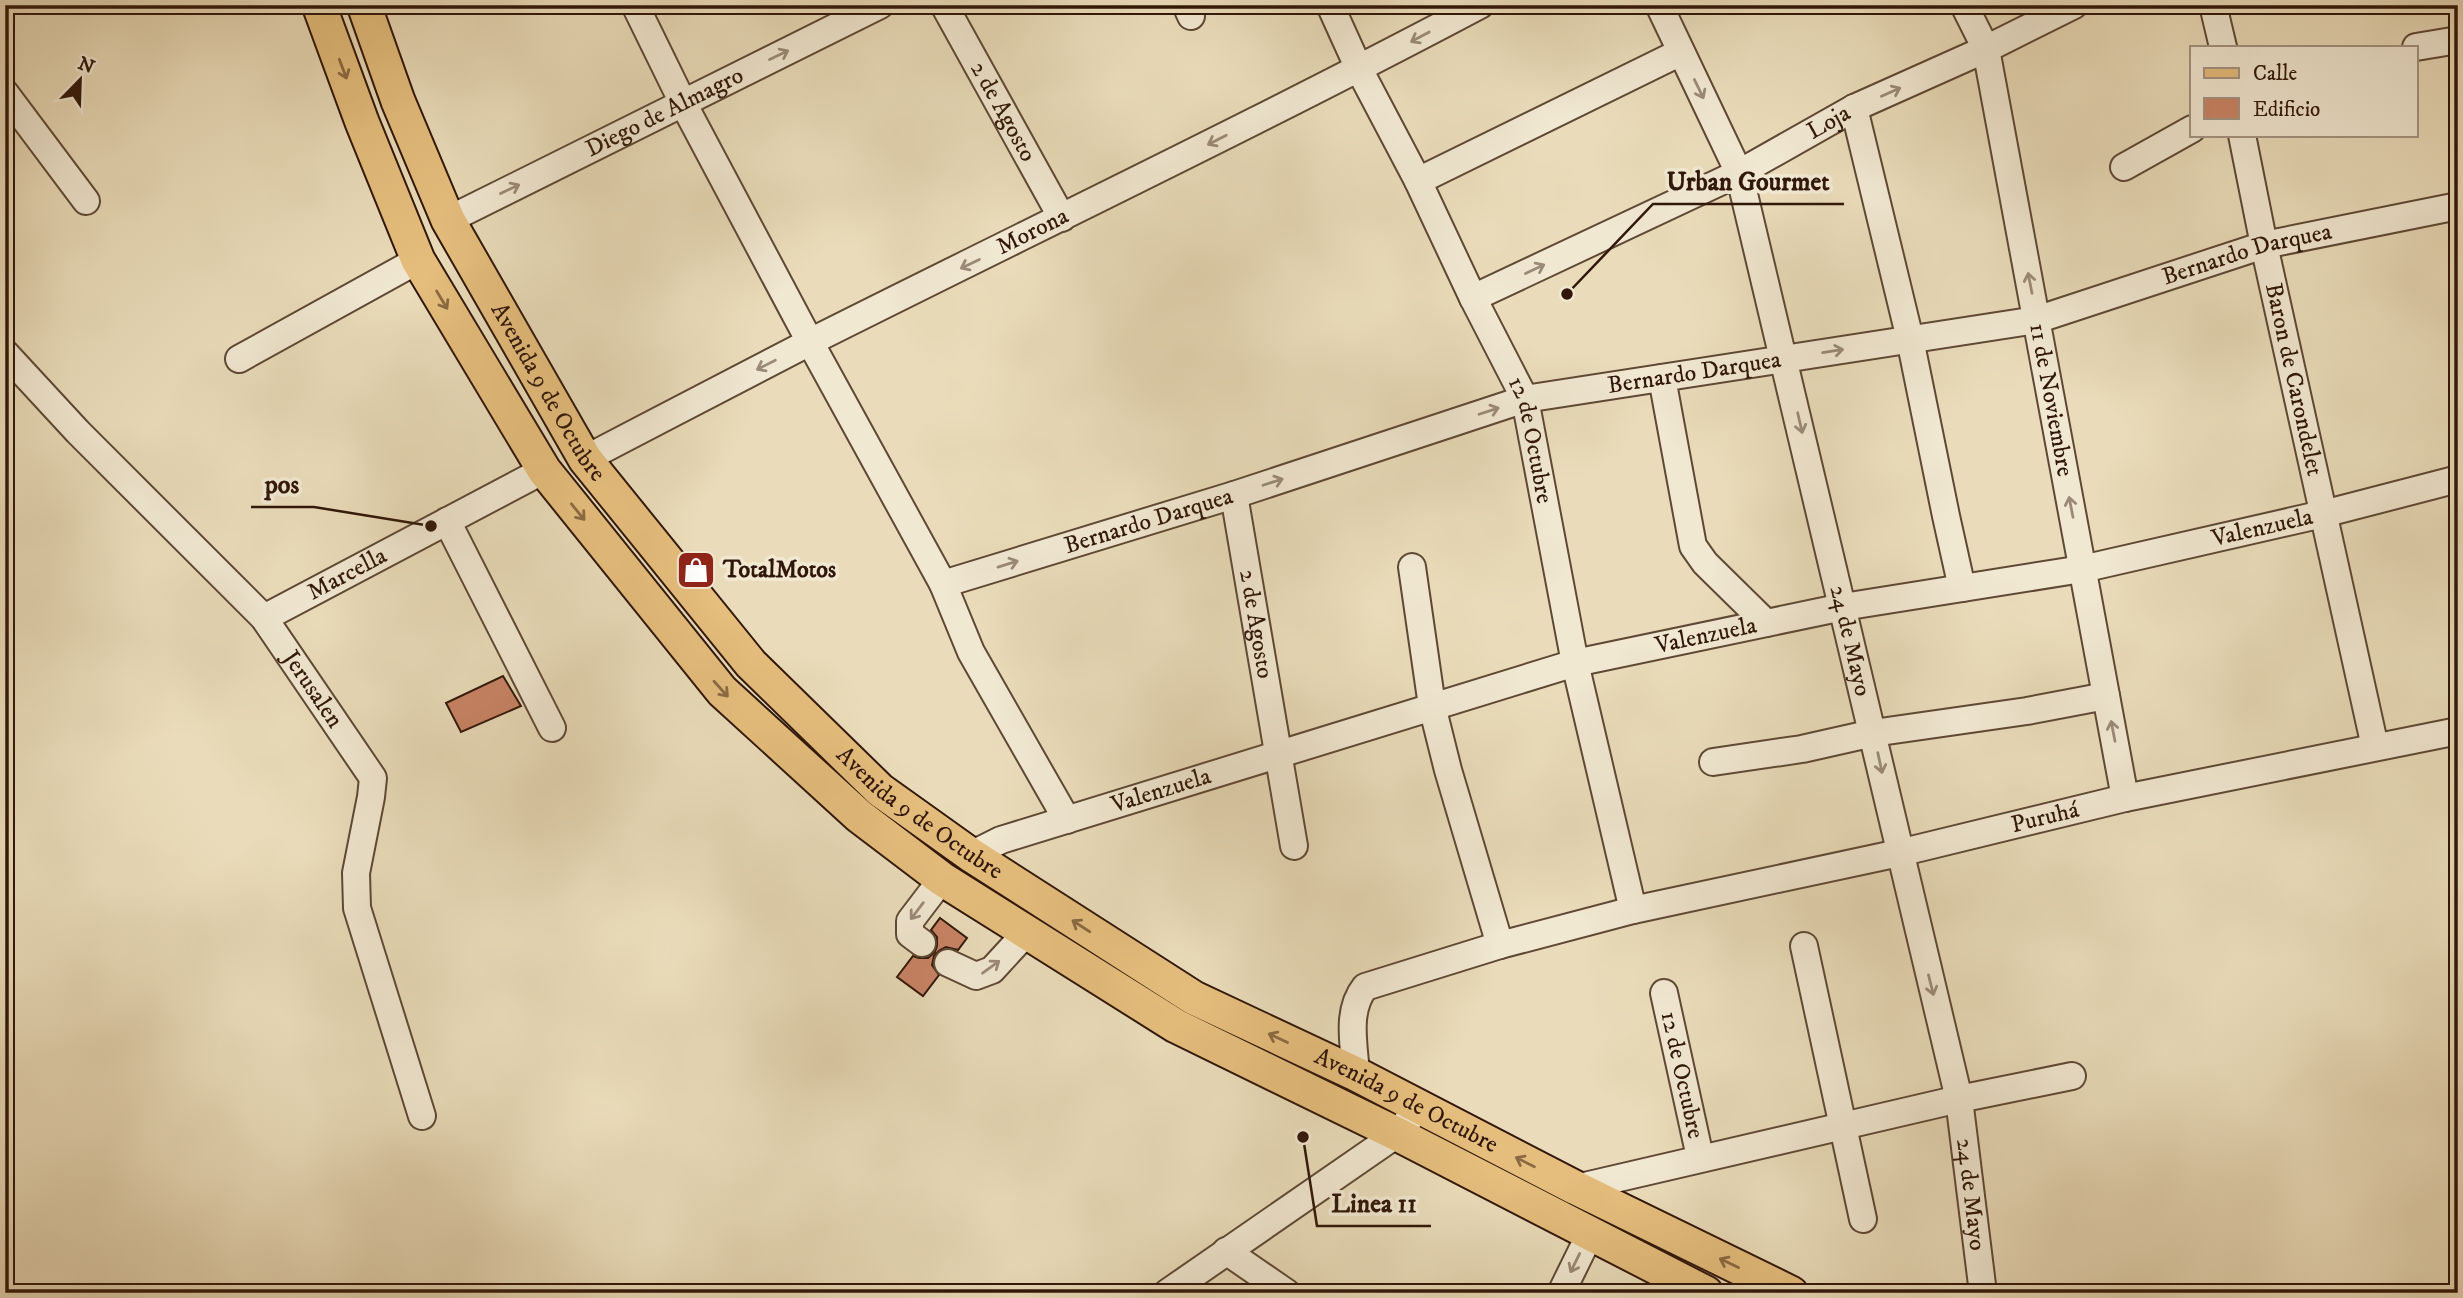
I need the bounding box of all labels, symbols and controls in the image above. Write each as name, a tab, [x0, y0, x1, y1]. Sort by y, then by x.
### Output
one-way arrow	[1410, 30, 1430, 44]
north arrow	[46, 46, 116, 116]
legend	[2190, 46, 2418, 136]
one-way arrow	[768, 48, 789, 62]
text: N	[74, 52, 98, 80]
street label: 2 de Agosto	[963, 56, 1043, 167]
one-way arrow	[337, 58, 350, 80]
street label: Diego de Almagro	[581, 60, 749, 164]
text: Calle	[2253, 61, 2297, 87]
one-way arrow	[1693, 78, 1706, 99]
one-way arrow	[1880, 85, 1902, 98]
text: Edificio	[2253, 97, 2320, 123]
street label: Loja	[1802, 98, 1856, 146]
one-way arrow	[1207, 134, 1228, 148]
callout: Urban Gourmet	[1653, 157, 1844, 204]
text: Urban Gourmet	[1666, 166, 1830, 199]
one-way arrow	[499, 182, 519, 196]
street label: Morona	[991, 201, 1074, 262]
street label: Bernardo Darquea	[2158, 217, 2335, 292]
one-way arrow	[960, 257, 981, 271]
one-way arrow	[1524, 262, 1545, 275]
one-way arrow	[2022, 272, 2036, 295]
street label: Baron de Carondelet	[2258, 280, 2330, 479]
one-way arrow	[435, 290, 449, 310]
street label: Avenida 9 de Octubre	[484, 298, 612, 488]
street label: 11 de Noviembre	[2022, 321, 2080, 479]
one-way arrow	[1821, 344, 1844, 357]
street label: Bernardo Darquea	[1605, 345, 1784, 401]
one-way arrow	[756, 359, 777, 373]
street label: 12 de Octubre	[1501, 371, 1559, 506]
one-way arrow	[1477, 404, 1499, 416]
one-way arrow	[1794, 411, 1807, 433]
callout: pos	[251, 460, 314, 507]
text: pos	[264, 469, 300, 502]
one-way arrow	[1261, 475, 1283, 488]
street label: Bernardo Darquea	[1061, 481, 1237, 561]
one-way arrow	[2064, 496, 2077, 519]
street label: Valenzuela	[2208, 502, 2317, 554]
one-way arrow	[570, 503, 585, 521]
street label: Marcella	[302, 540, 393, 607]
shop icon: TotalMotos	[675, 549, 717, 591]
place label: TotalMotos	[722, 555, 836, 585]
one-way arrow	[997, 556, 1019, 569]
street label: 2 de Agosto	[1232, 567, 1280, 681]
street label: 24 de Mayo	[1823, 583, 1878, 699]
street label: Valenzuela	[1652, 610, 1760, 661]
street label: Jerusalen	[274, 643, 350, 734]
one-way arrow	[713, 680, 729, 698]
one-way arrow	[2106, 720, 2119, 743]
street label: Avenida 9 de Octubre	[830, 740, 1008, 886]
one-way arrow	[1873, 751, 1887, 774]
street label: Valenzuela	[1106, 761, 1215, 820]
street label: Puruhá	[2008, 795, 2083, 840]
one-way arrow	[910, 901, 924, 920]
one-way arrow	[1072, 918, 1091, 933]
one-way arrow	[982, 960, 1001, 975]
one-way arrow	[1925, 973, 1938, 996]
street label: 12 de Octubre	[1653, 1009, 1711, 1142]
one-way arrow	[1268, 1031, 1290, 1044]
street label: Avenida 9 de Octubre	[1310, 1042, 1503, 1160]
street label: 24 de Mayo	[1949, 1137, 1993, 1252]
one-way arrow	[1515, 1155, 1536, 1169]
callout: Linea 11	[1317, 1179, 1431, 1226]
text: Linea 11	[1331, 1188, 1417, 1221]
one-way arrow	[1568, 1252, 1582, 1273]
one-way arrow	[1720, 1255, 1740, 1269]

